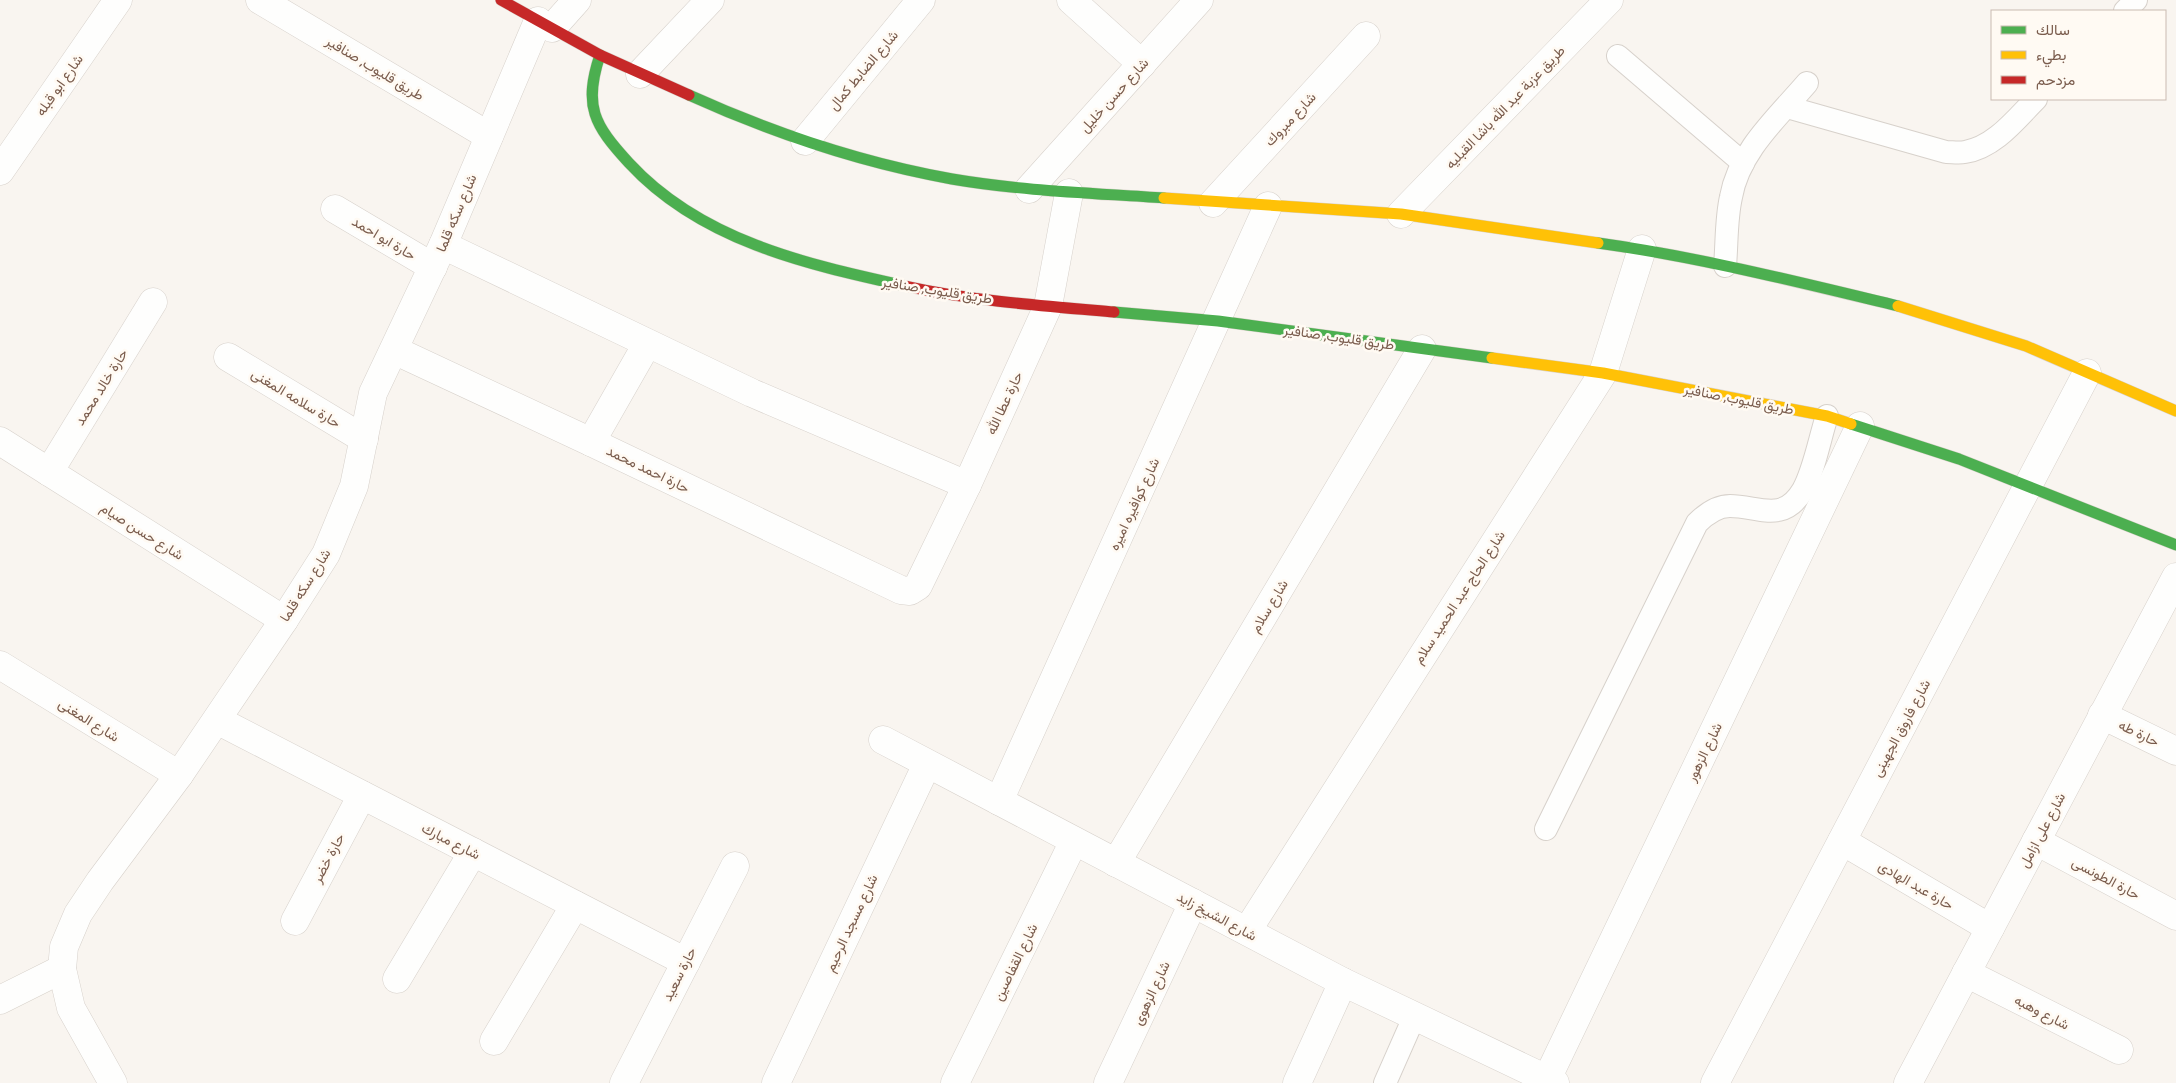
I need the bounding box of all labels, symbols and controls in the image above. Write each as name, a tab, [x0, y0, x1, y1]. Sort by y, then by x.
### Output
legend	[1991, 10, 2166, 100]
text: سالك	[2036, 21, 2070, 39]
street label: شارع الضابط كمال	[825, 27, 903, 115]
street label: طريق قليوب, صنافير	[322, 32, 427, 104]
street label: طريق عزبة عبد الله باشا القبليه	[1442, 42, 1569, 173]
text: بطيء	[2036, 46, 2066, 68]
street label: شارع ابو قبله	[32, 51, 88, 120]
street label: شارع حسن خليل	[1076, 54, 1154, 138]
text: مزدحم	[2036, 71, 2075, 90]
street label: شارع مبروك	[1261, 89, 1321, 151]
street label: شارع سكه قلما	[433, 172, 482, 255]
street label: حارة ابو احمد	[349, 213, 419, 264]
street label: طريق قليوب, صنافير	[880, 273, 993, 308]
street label: طريق قليوب, صنافير	[1282, 321, 1395, 354]
street label: حارة خالد محمد	[71, 346, 132, 429]
street label: حارة سلامه المغنى	[248, 365, 343, 432]
street label: حارة عطا الله	[982, 369, 1026, 437]
street label: طريق قليوب, صنافير	[1682, 380, 1795, 418]
street label: حارة احمد محمد	[603, 442, 692, 497]
street label: شارع كوافيره اميره	[1106, 455, 1165, 554]
street label: شارع حسن صيام	[96, 499, 186, 565]
street label: شارع الحاج عبد الحميد سلام	[1410, 527, 1511, 668]
street label: شارع سكه قلما	[276, 546, 336, 626]
street label: شارع سلام	[1247, 577, 1294, 637]
street label: شارع فاروق الجهينى	[1869, 677, 1936, 781]
street label: شارع المغنى	[54, 695, 122, 747]
street label: حارة طه	[2116, 716, 2162, 750]
street label: شارع الزهور	[1682, 720, 1728, 786]
street label: شارع على ازامل	[2016, 790, 2071, 872]
street label: شارع مبارك	[418, 819, 483, 865]
street label: حارة خضر	[308, 831, 348, 887]
street label: حارة الطونسى	[2069, 853, 2143, 903]
street label: حارة عبد الهادى	[1875, 857, 1956, 914]
street label: شارع مسجد الرحيم	[821, 872, 883, 976]
street label: شارع الشيخ زايد	[1173, 888, 1260, 946]
street label: شارع القفاصين	[989, 921, 1043, 1004]
street label: حارة سعيد	[659, 945, 700, 1004]
street label: شارع الزهوى	[1129, 958, 1176, 1029]
street label: شارع وهبه	[2011, 991, 2072, 1035]

